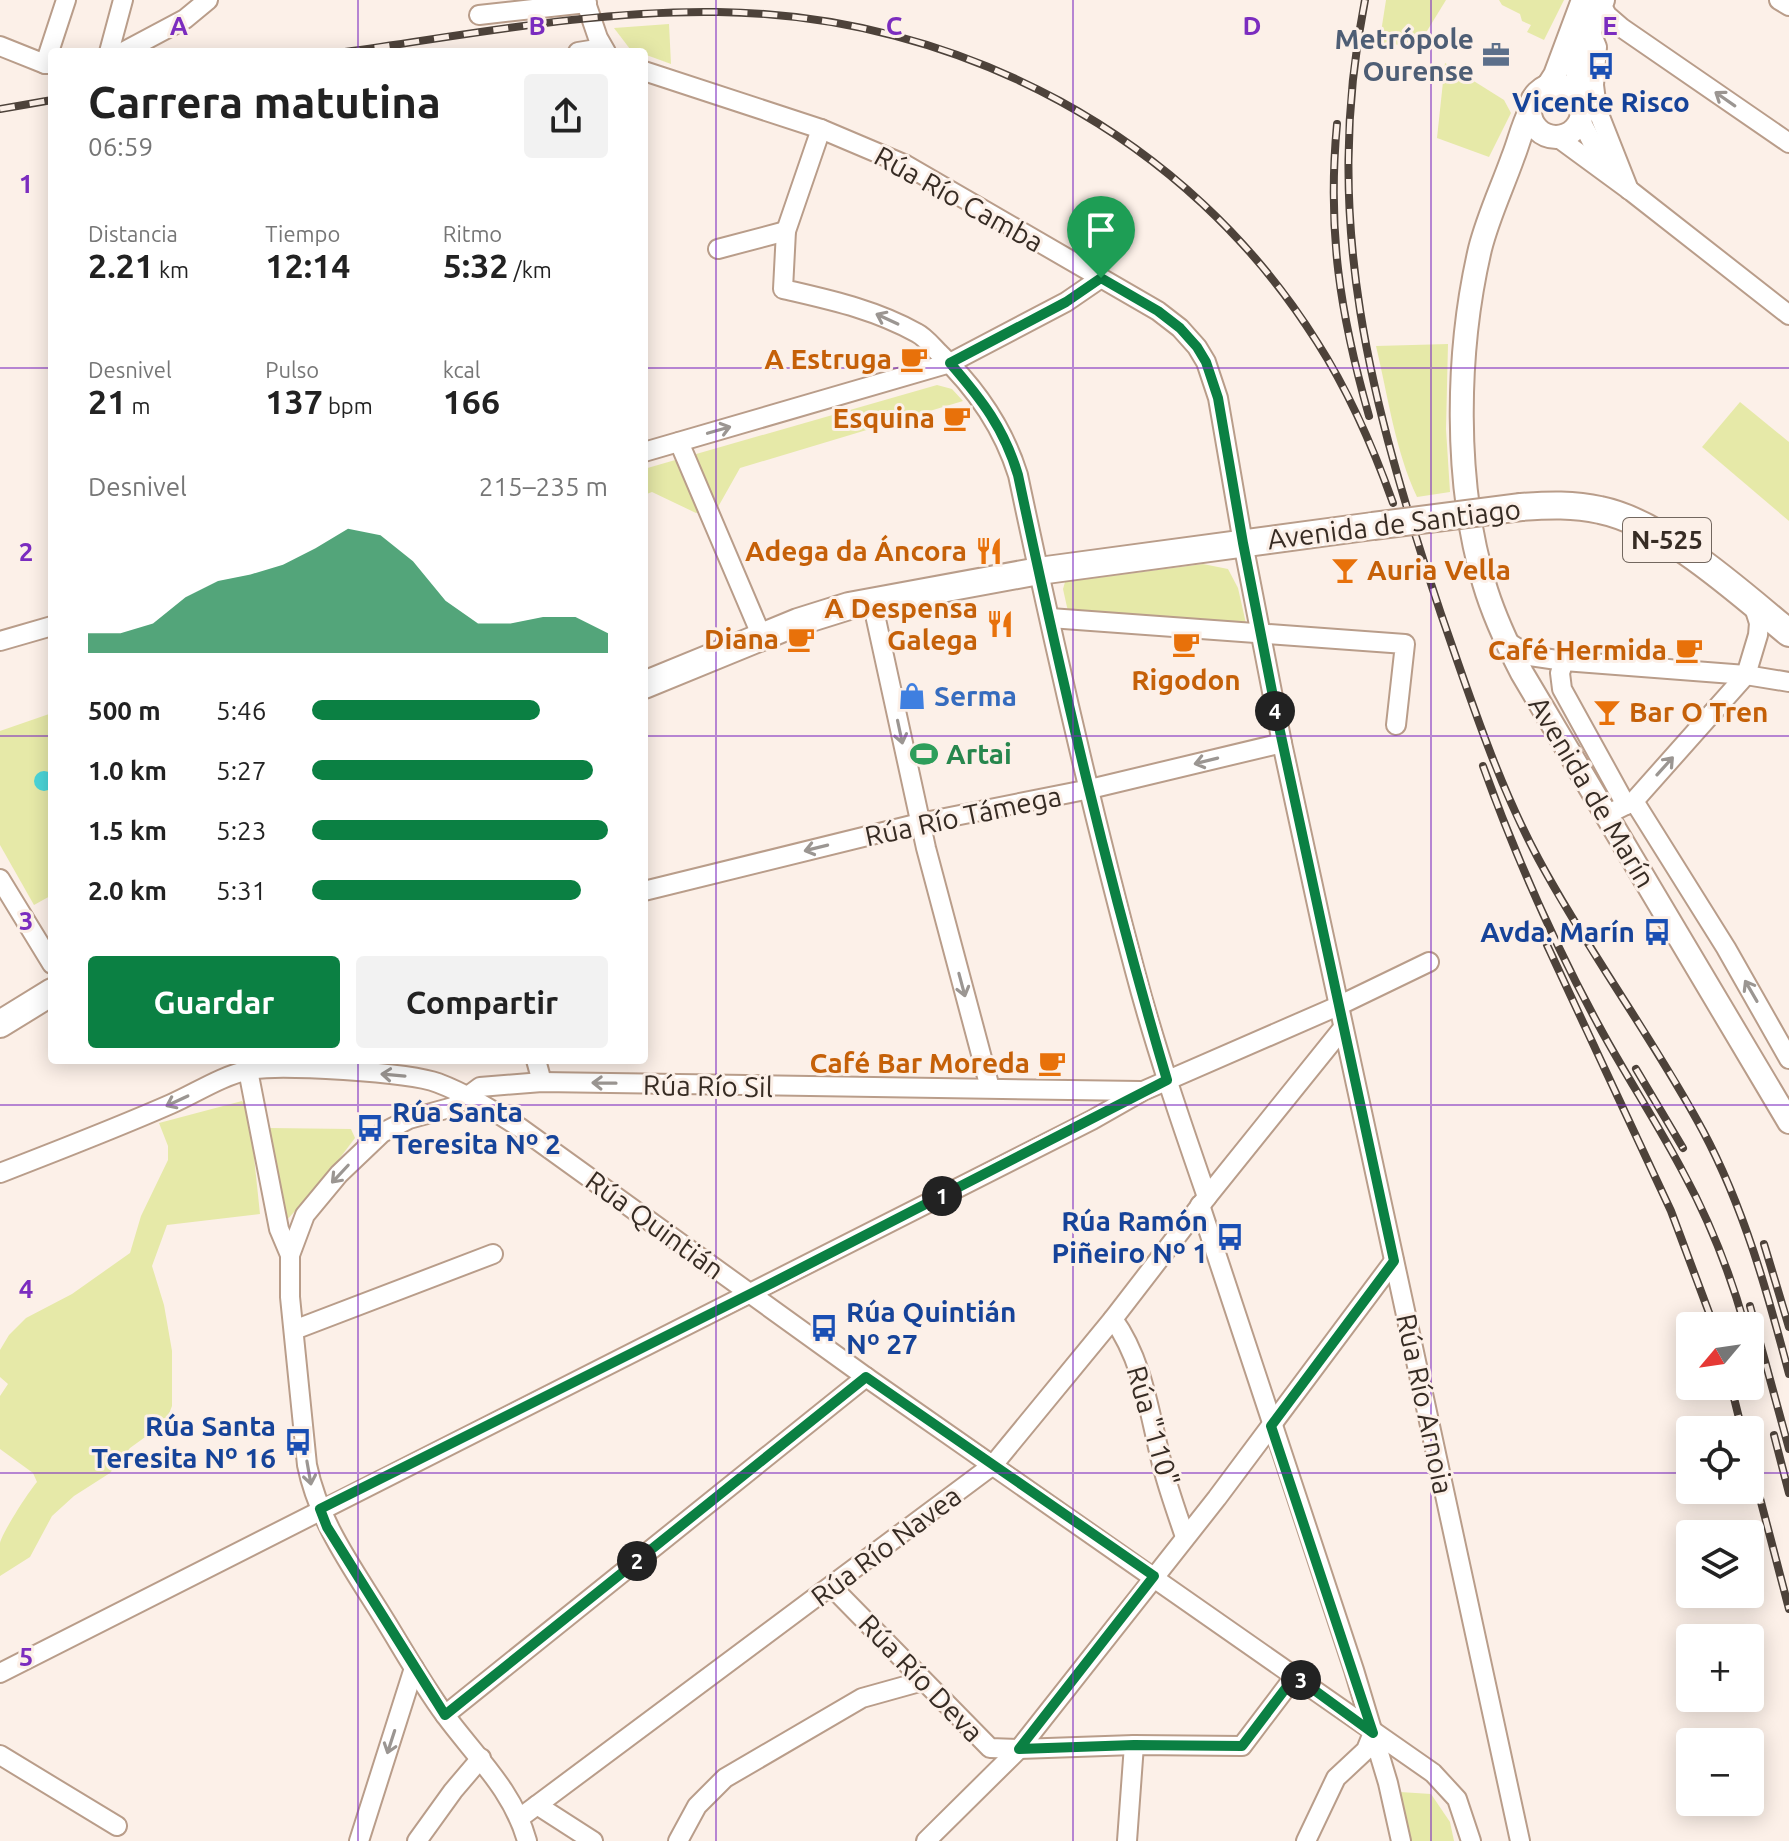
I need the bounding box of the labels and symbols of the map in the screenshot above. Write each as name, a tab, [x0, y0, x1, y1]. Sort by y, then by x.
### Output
text: A	[170, 11, 189, 40]
text: B	[528, 11, 546, 40]
text: C	[886, 11, 903, 40]
text: D	[1243, 11, 1261, 40]
text: E	[1602, 11, 1618, 40]
place label: Metrópole Ourense	[1334, 23, 1474, 86]
office icon: Metrópole Ourense	[1481, 40, 1511, 70]
bus stop icon: Vicente Risco	[1586, 51, 1616, 81]
place label: Vicente Risco	[1512, 86, 1690, 117]
one-way arrow	[1714, 91, 1736, 107]
street label: Rúa Río Camba	[870, 139, 1049, 258]
text: 1	[19, 169, 33, 198]
pin	[1067, 196, 1135, 278]
one-way arrow	[875, 311, 899, 326]
place label: A Estruga	[764, 343, 892, 374]
cafe icon: A Estruga	[899, 344, 929, 374]
place label: Esquina	[833, 402, 935, 433]
cafe icon: Esquina	[942, 403, 972, 433]
one-way arrow	[705, 422, 731, 437]
street label: Avenida de Santiago	[1266, 493, 1522, 554]
road number: N-525	[1623, 518, 1711, 562]
place label: Adega da Áncora	[745, 534, 967, 566]
restaurant icon: Adega da Áncora	[974, 536, 1004, 566]
text: 2	[19, 537, 33, 566]
place label: Auria Vella	[1367, 554, 1511, 585]
bar icon: Auria Vella	[1330, 555, 1360, 585]
place label: A Despensa Galega	[824, 592, 978, 655]
restaurant icon: A Despensa Galega	[985, 609, 1015, 639]
place label: Diana	[704, 623, 779, 654]
cafe icon: Diana	[786, 624, 816, 654]
cafe icon: Rigodon	[1171, 629, 1201, 659]
place label: Café Hermida	[1488, 634, 1667, 665]
cafe icon: Café Hermida	[1674, 635, 1704, 665]
place label: Rigodon	[1131, 664, 1241, 695]
place label: Serma	[934, 680, 1017, 711]
shop icon: Serma	[897, 681, 927, 711]
pin: 4	[1255, 691, 1295, 731]
street label: Avenida de Marín	[1523, 691, 1662, 893]
place label: Bar O Tren	[1629, 696, 1769, 727]
bar icon: Bar O Tren	[1592, 697, 1622, 727]
one-way arrow	[893, 719, 908, 745]
place label: Artai	[946, 738, 1012, 769]
sports icon: Artai	[909, 739, 939, 769]
one-way arrow	[1194, 754, 1219, 769]
one-way arrow	[1656, 756, 1674, 776]
street label: Rúa Río Támega	[862, 780, 1064, 851]
one-way arrow	[803, 842, 829, 857]
text: 3	[19, 906, 33, 935]
place label: Avda. Marín	[1480, 916, 1635, 947]
bus stop icon: Avda. Marín	[1642, 917, 1672, 947]
one-way arrow	[955, 971, 970, 997]
one-way arrow	[1742, 980, 1758, 1004]
place label: Café Bar Moreda	[809, 1047, 1030, 1078]
cafe icon: Café Bar Moreda	[1037, 1048, 1067, 1078]
one-way arrow	[380, 1067, 407, 1082]
street label: Rúa Río Sil	[643, 1069, 773, 1102]
one-way arrow	[591, 1076, 618, 1091]
one-way arrow	[165, 1094, 189, 1109]
place label: Rúa Santa Teresita Nº 2	[392, 1096, 561, 1159]
bus stop icon: Rúa Santa Teresita Nº 2	[355, 1113, 385, 1143]
one-way arrow	[331, 1164, 350, 1184]
street label: Rúa Quintián	[580, 1164, 730, 1285]
pin: 1	[922, 1176, 962, 1216]
place label: Rúa Ramón Piñeiro Nº 1	[1051, 1205, 1208, 1268]
bus stop icon: Rúa Ramón Piñeiro Nº 1	[1215, 1222, 1245, 1252]
text: 4	[19, 1274, 33, 1303]
place label: Rúa Quintián Nº 27	[846, 1296, 1016, 1359]
street label: Rúa Río Arnoia	[1391, 1311, 1460, 1497]
north arrow	[1676, 1312, 1764, 1400]
bus stop icon: Rúa Quintián Nº 27	[809, 1313, 839, 1343]
street label: Rúa "110"	[1121, 1362, 1185, 1490]
place label: Rúa Santa Teresita Nº 16	[91, 1410, 276, 1473]
bus stop icon: Rúa Santa Teresita Nº 16	[283, 1427, 313, 1457]
one-way arrow	[302, 1460, 317, 1485]
street label: Rúa Río Navea	[805, 1479, 967, 1612]
pin: 2	[617, 1541, 657, 1581]
street label: Rúa Río Deva	[853, 1608, 990, 1748]
text: 5	[19, 1642, 33, 1671]
pin: 3	[1281, 1660, 1321, 1700]
one-way arrow	[382, 1729, 397, 1754]

